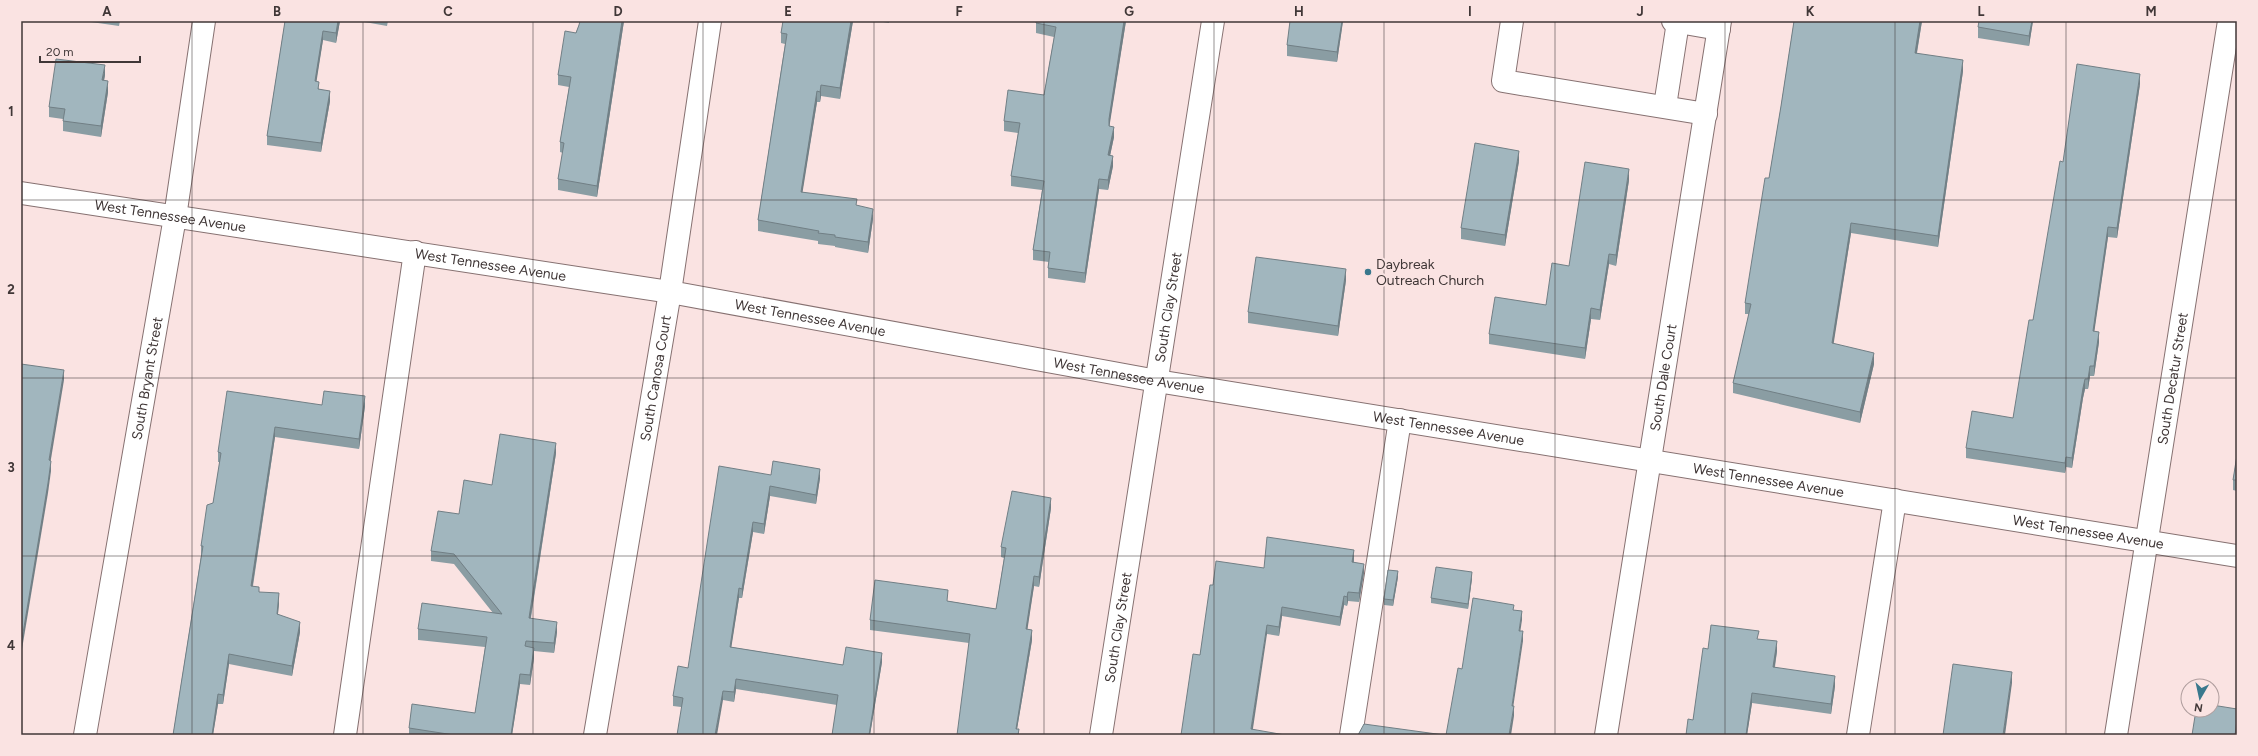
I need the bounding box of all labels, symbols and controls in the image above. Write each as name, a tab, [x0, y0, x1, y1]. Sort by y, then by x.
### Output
text: A	[102, 4, 112, 19]
text: B	[273, 4, 281, 19]
text: C	[443, 4, 453, 19]
text: D	[613, 4, 623, 19]
text: E	[784, 4, 792, 19]
text: F	[955, 4, 963, 19]
text: G	[1124, 4, 1134, 19]
text: H	[1294, 4, 1304, 19]
text: I	[1468, 4, 1472, 19]
text: J	[1636, 4, 1644, 19]
text: K	[1806, 4, 1815, 19]
text: L	[1978, 4, 1985, 19]
text: M	[2145, 4, 2157, 19]
scale bar	[40, 38, 140, 64]
text: 20 m	[46, 45, 74, 59]
text: 1	[8, 104, 14, 119]
street label: West Tennessee Avenue	[93, 196, 247, 236]
street label: West Tennessee Avenue	[414, 245, 568, 285]
street label: South Clay Street	[1152, 251, 1186, 364]
place label: Daybreak Outreach Church	[1376, 256, 1484, 289]
marker: Daybreak Outreach Church	[1363, 267, 1373, 277]
text: 2	[7, 282, 15, 297]
street label: West Tennessee Avenue	[733, 296, 887, 340]
street label: South Decatur Street	[2154, 311, 2192, 446]
street label: South Canosa Court	[637, 314, 675, 442]
street label: South Bryant Street	[128, 316, 166, 441]
street label: South Dale Court	[1647, 323, 1680, 432]
street label: West Tennessee Avenue	[1052, 354, 1206, 398]
street label: West Tennessee Avenue	[1372, 408, 1526, 449]
text: 3	[7, 460, 15, 475]
street label: West Tennessee Avenue	[1692, 460, 1846, 501]
street label: West Tennessee Avenue	[2011, 512, 2165, 553]
street label: South Clay Street	[1101, 571, 1135, 684]
text: 4	[7, 638, 15, 653]
north arrow	[2180, 678, 2220, 718]
text: N	[2193, 700, 2204, 714]

